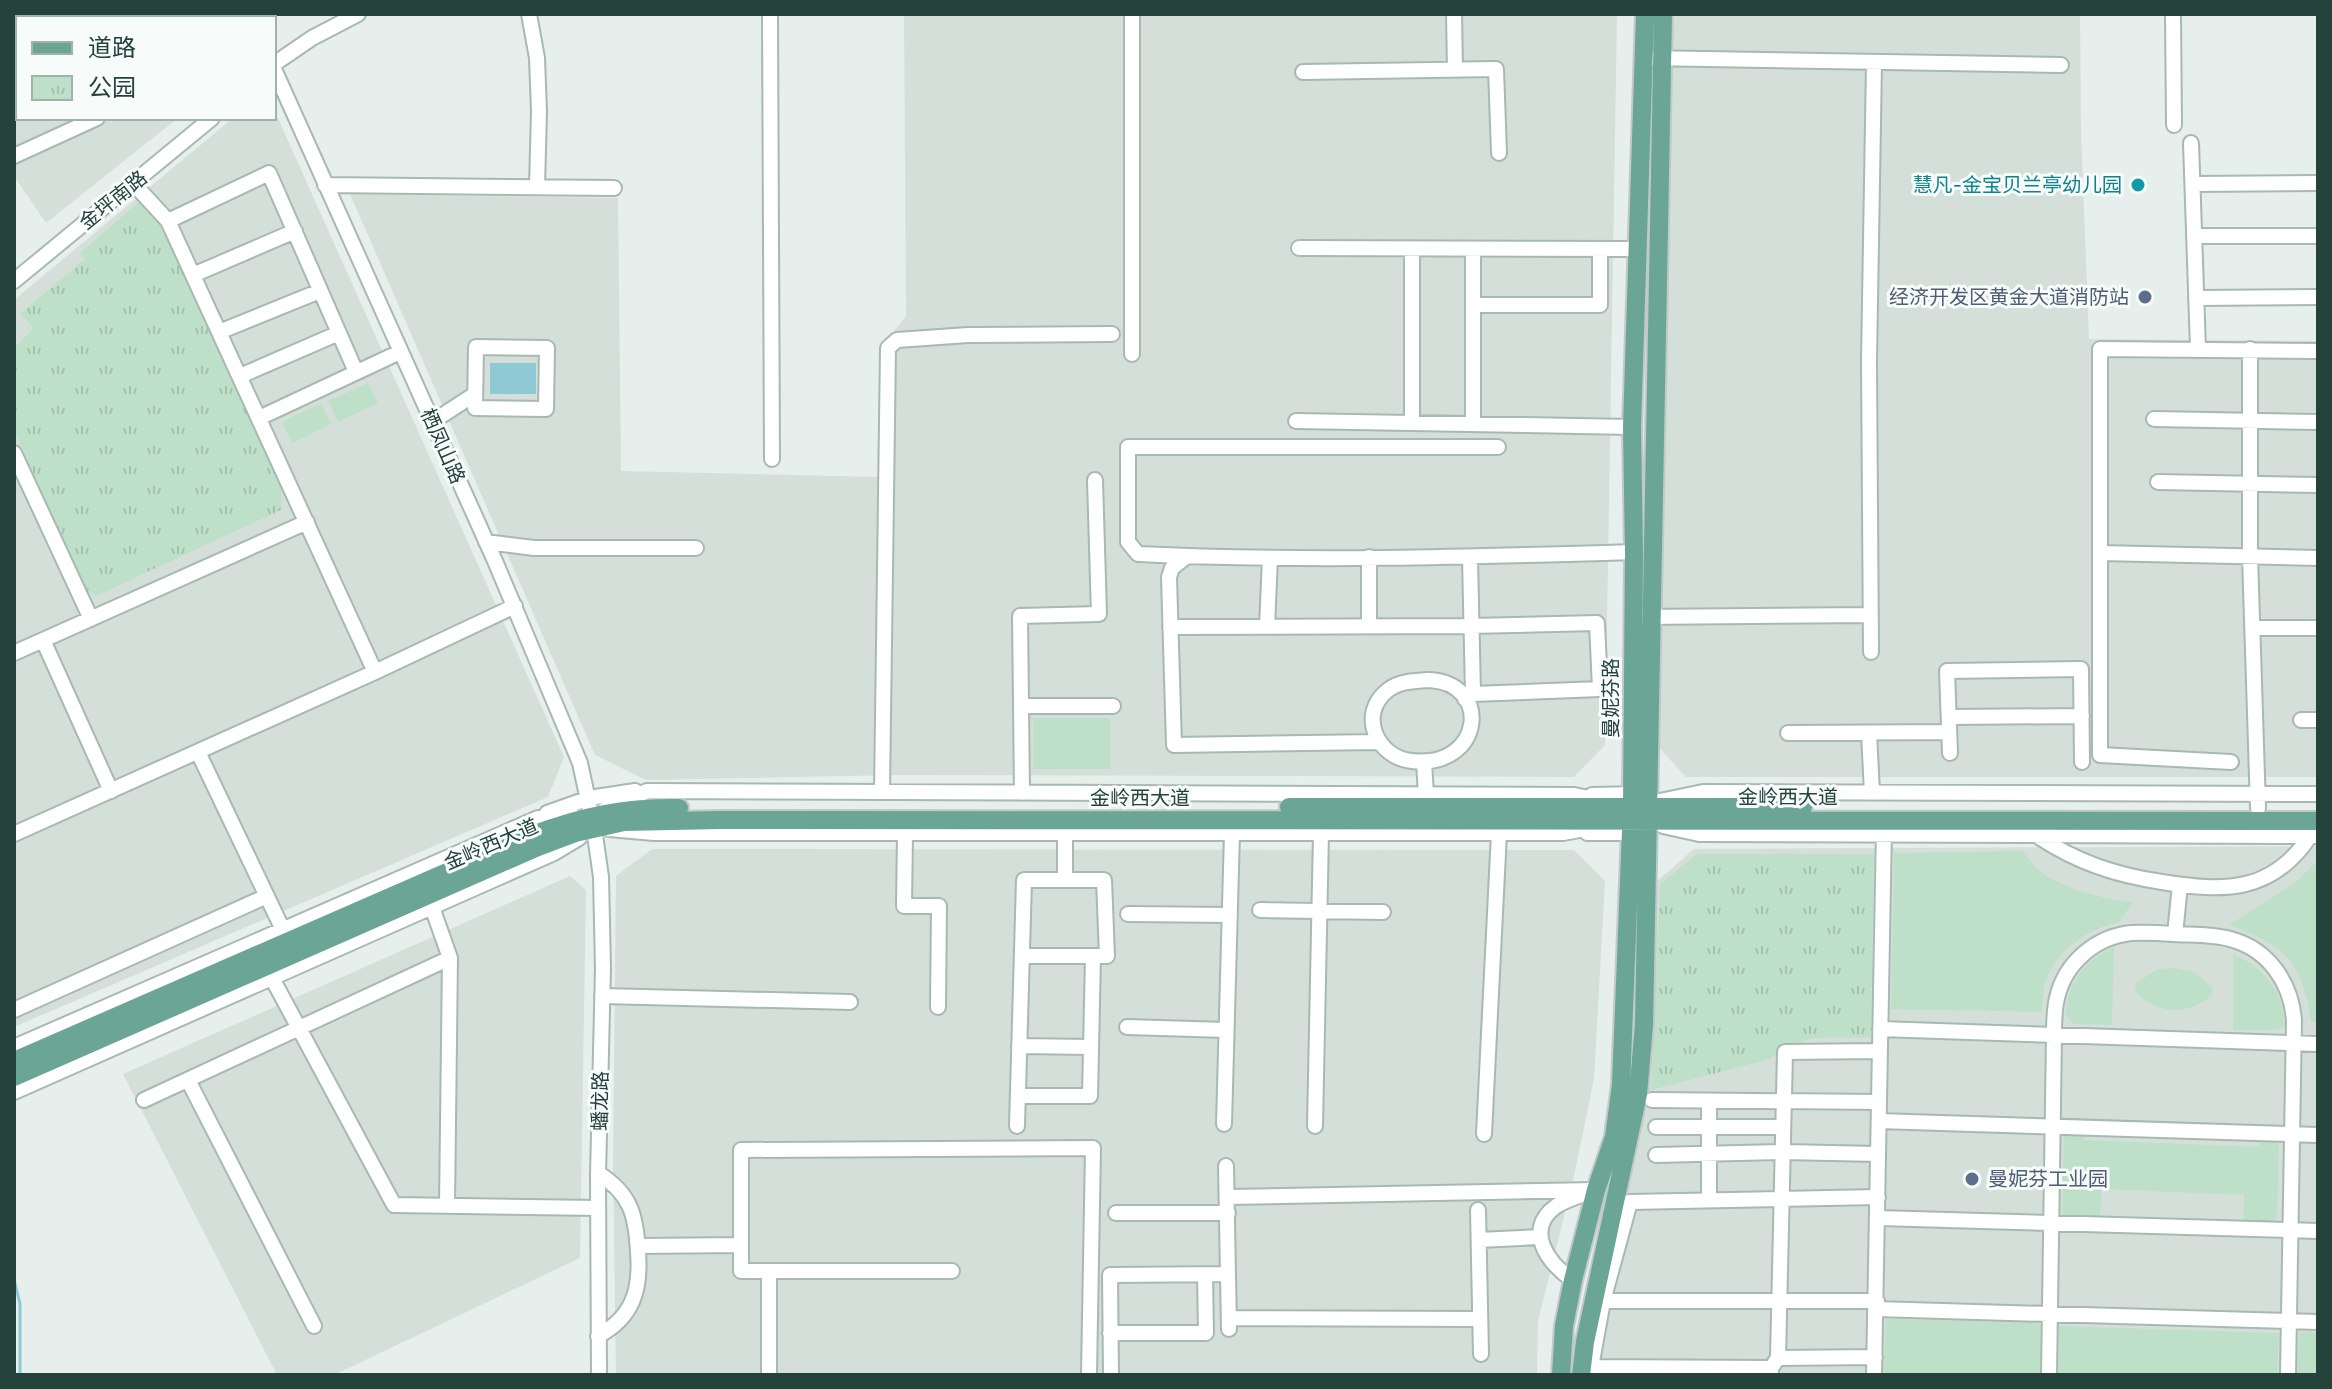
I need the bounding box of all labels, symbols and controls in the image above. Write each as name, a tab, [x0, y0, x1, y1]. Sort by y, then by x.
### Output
legend	[16, 16, 276, 120]
text: 道路	[88, 33, 136, 62]
text: 公园	[88, 73, 136, 102]
street label: 金坪南路	[74, 166, 152, 234]
place label: 慧凡-金宝贝兰亭幼儿园	[1913, 173, 2122, 197]
marker: 慧凡-金宝贝兰亭幼儿园	[2129, 176, 2147, 194]
place label: 经济开发区黄金大道消防站	[1889, 285, 2129, 309]
marker: 经济开发区黄金大道消防站	[2136, 288, 2154, 306]
street label: 栖凤山路	[416, 405, 470, 487]
street label: 曼妮芬路	[1599, 658, 1623, 738]
street label: 金岭西大道	[1738, 785, 1838, 809]
street label: 金岭西大道	[1090, 786, 1190, 810]
street label: 金岭西大道	[440, 813, 542, 875]
street label: 蟠龙路	[587, 1071, 613, 1131]
place label: 曼妮芬工业园	[1988, 1167, 2108, 1191]
marker: 曼妮芬工业园	[1963, 1170, 1981, 1188]

